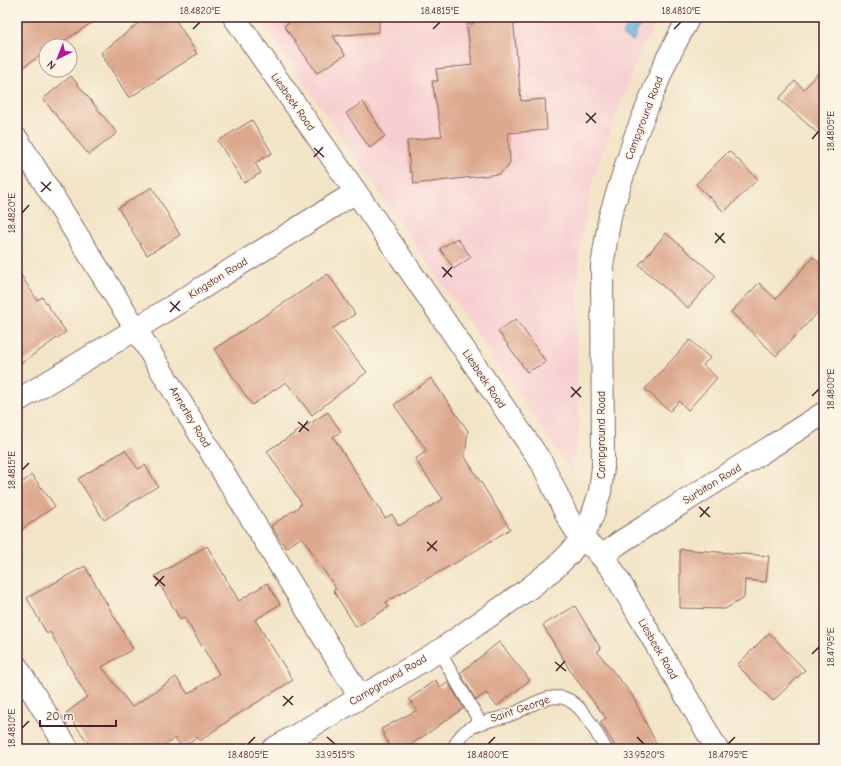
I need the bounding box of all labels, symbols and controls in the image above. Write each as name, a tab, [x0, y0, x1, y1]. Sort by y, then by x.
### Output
text: 18.4820°E	[180, 5, 220, 17]
text: 18.4815°E	[421, 5, 459, 17]
text: 18.4810°E	[661, 5, 701, 17]
north arrow	[38, 38, 78, 78]
text: N	[44, 58, 59, 72]
street label: Liesbeek Road	[268, 71, 318, 134]
street label: Campground Road	[622, 74, 666, 161]
text: 18.4805°E	[825, 111, 837, 151]
text: 18.4820°E	[6, 193, 18, 233]
street label: Kingston Road	[186, 255, 250, 301]
street label: Liesbeek Road	[460, 347, 508, 411]
text: 18.4800°E	[825, 368, 837, 410]
street label: Annerley Road	[167, 384, 213, 450]
street label: Campground Road	[595, 391, 608, 479]
text: 18.4815°E	[6, 451, 18, 489]
street label: Surbiton Road	[680, 461, 744, 507]
street label: Liesbeek Road	[635, 616, 681, 682]
text: 18.4795°E	[825, 627, 837, 667]
street label: Campground Road	[347, 652, 429, 708]
street label: Saint George	[489, 693, 552, 725]
scale bar	[40, 702, 116, 728]
text: 18.4810°E	[6, 708, 18, 748]
text: 20 m	[46, 709, 74, 723]
text: 18.4805°E	[228, 749, 268, 761]
text: 33.9515°S	[315, 749, 355, 761]
text: 18.4800°E	[467, 749, 509, 761]
text: 33.9520°S	[623, 749, 665, 761]
text: 18.4795°E	[708, 749, 748, 761]

